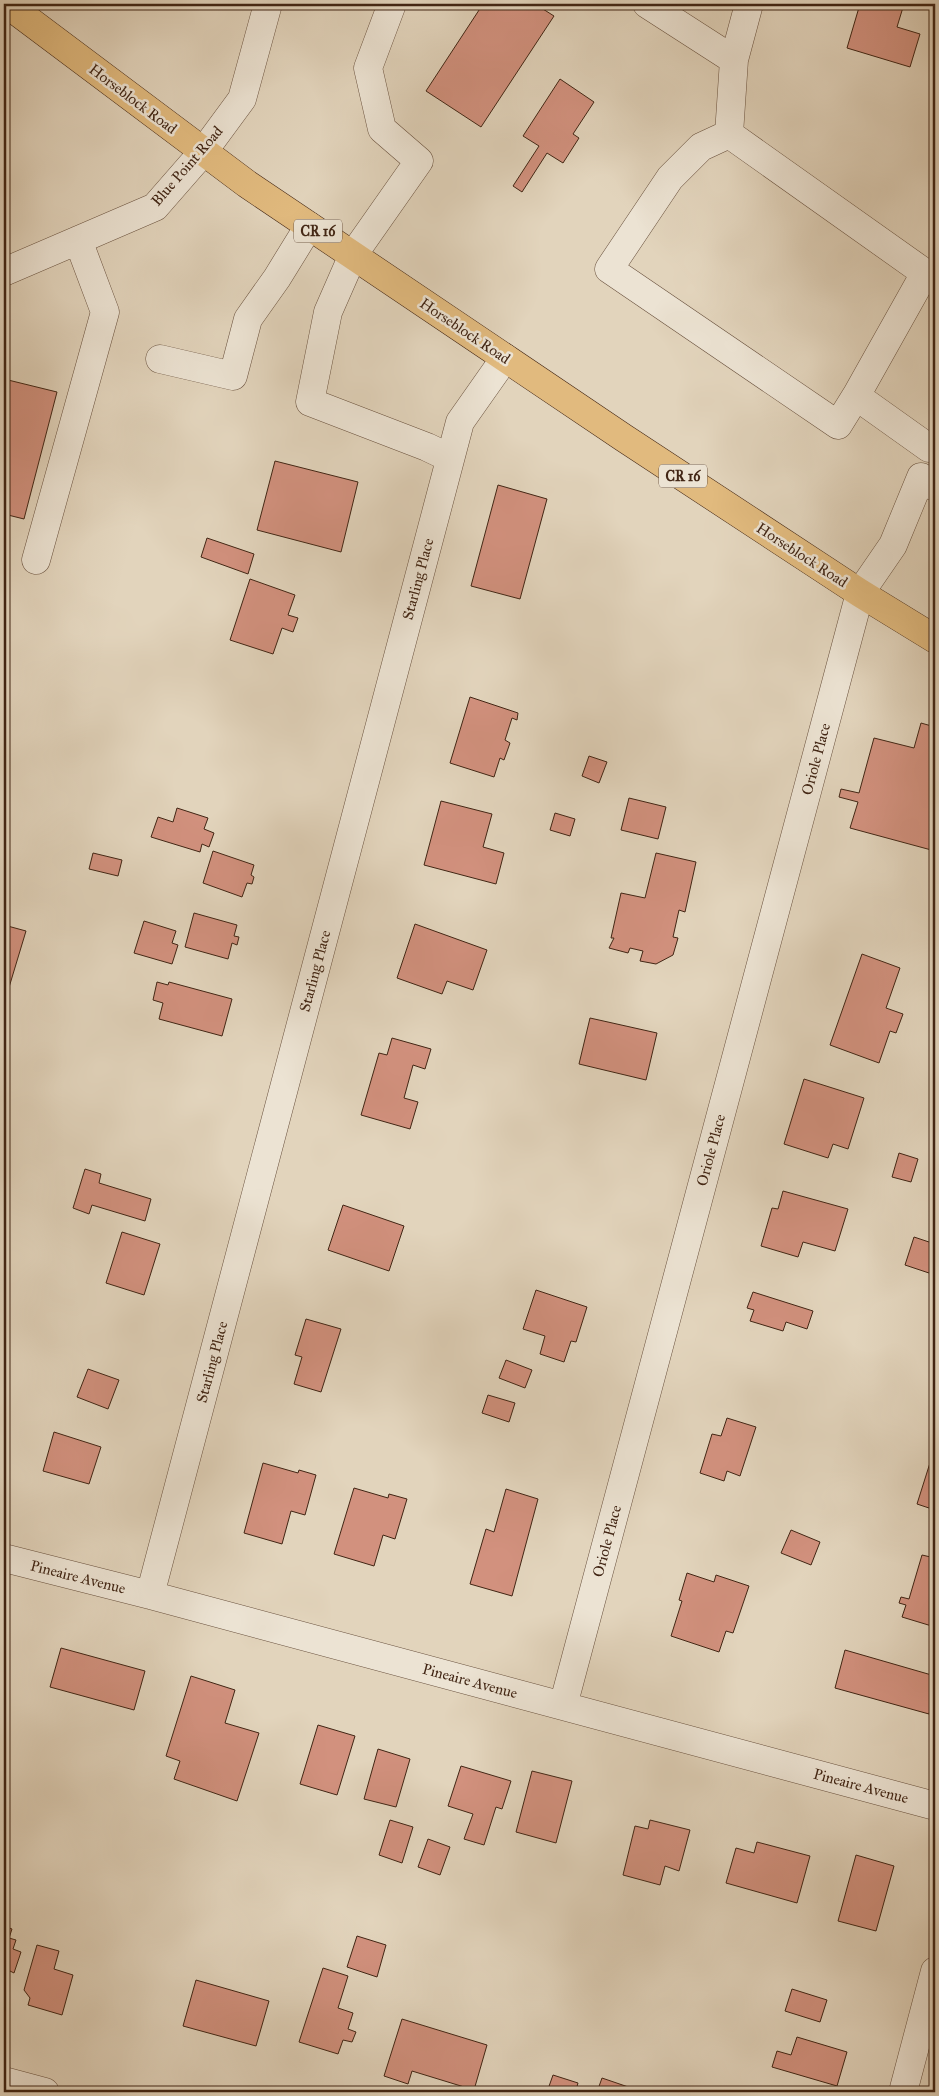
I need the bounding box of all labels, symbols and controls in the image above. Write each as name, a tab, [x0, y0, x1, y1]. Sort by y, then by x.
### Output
street label: Horseblock Road	[86, 60, 181, 138]
street label: Blue Point Road	[147, 122, 227, 210]
road number: CR 16	[294, 220, 342, 242]
street label: Horseblock Road	[416, 294, 514, 368]
road number: CR 16	[659, 464, 707, 488]
street label: Horseblock Road	[753, 519, 851, 591]
street label: Starling Place	[398, 536, 438, 622]
street label: Oriole Place	[798, 721, 834, 797]
street label: Starling Place	[295, 928, 335, 1014]
street label: Oriole Place	[693, 1112, 729, 1188]
street label: Starling Place	[192, 1319, 232, 1405]
street label: Oriole Place	[589, 1503, 625, 1579]
street label: Pineaire Avenue	[28, 1556, 128, 1598]
street label: Pineaire Avenue	[421, 1660, 519, 1702]
street label: Pineaire Avenue	[812, 1765, 910, 1807]

